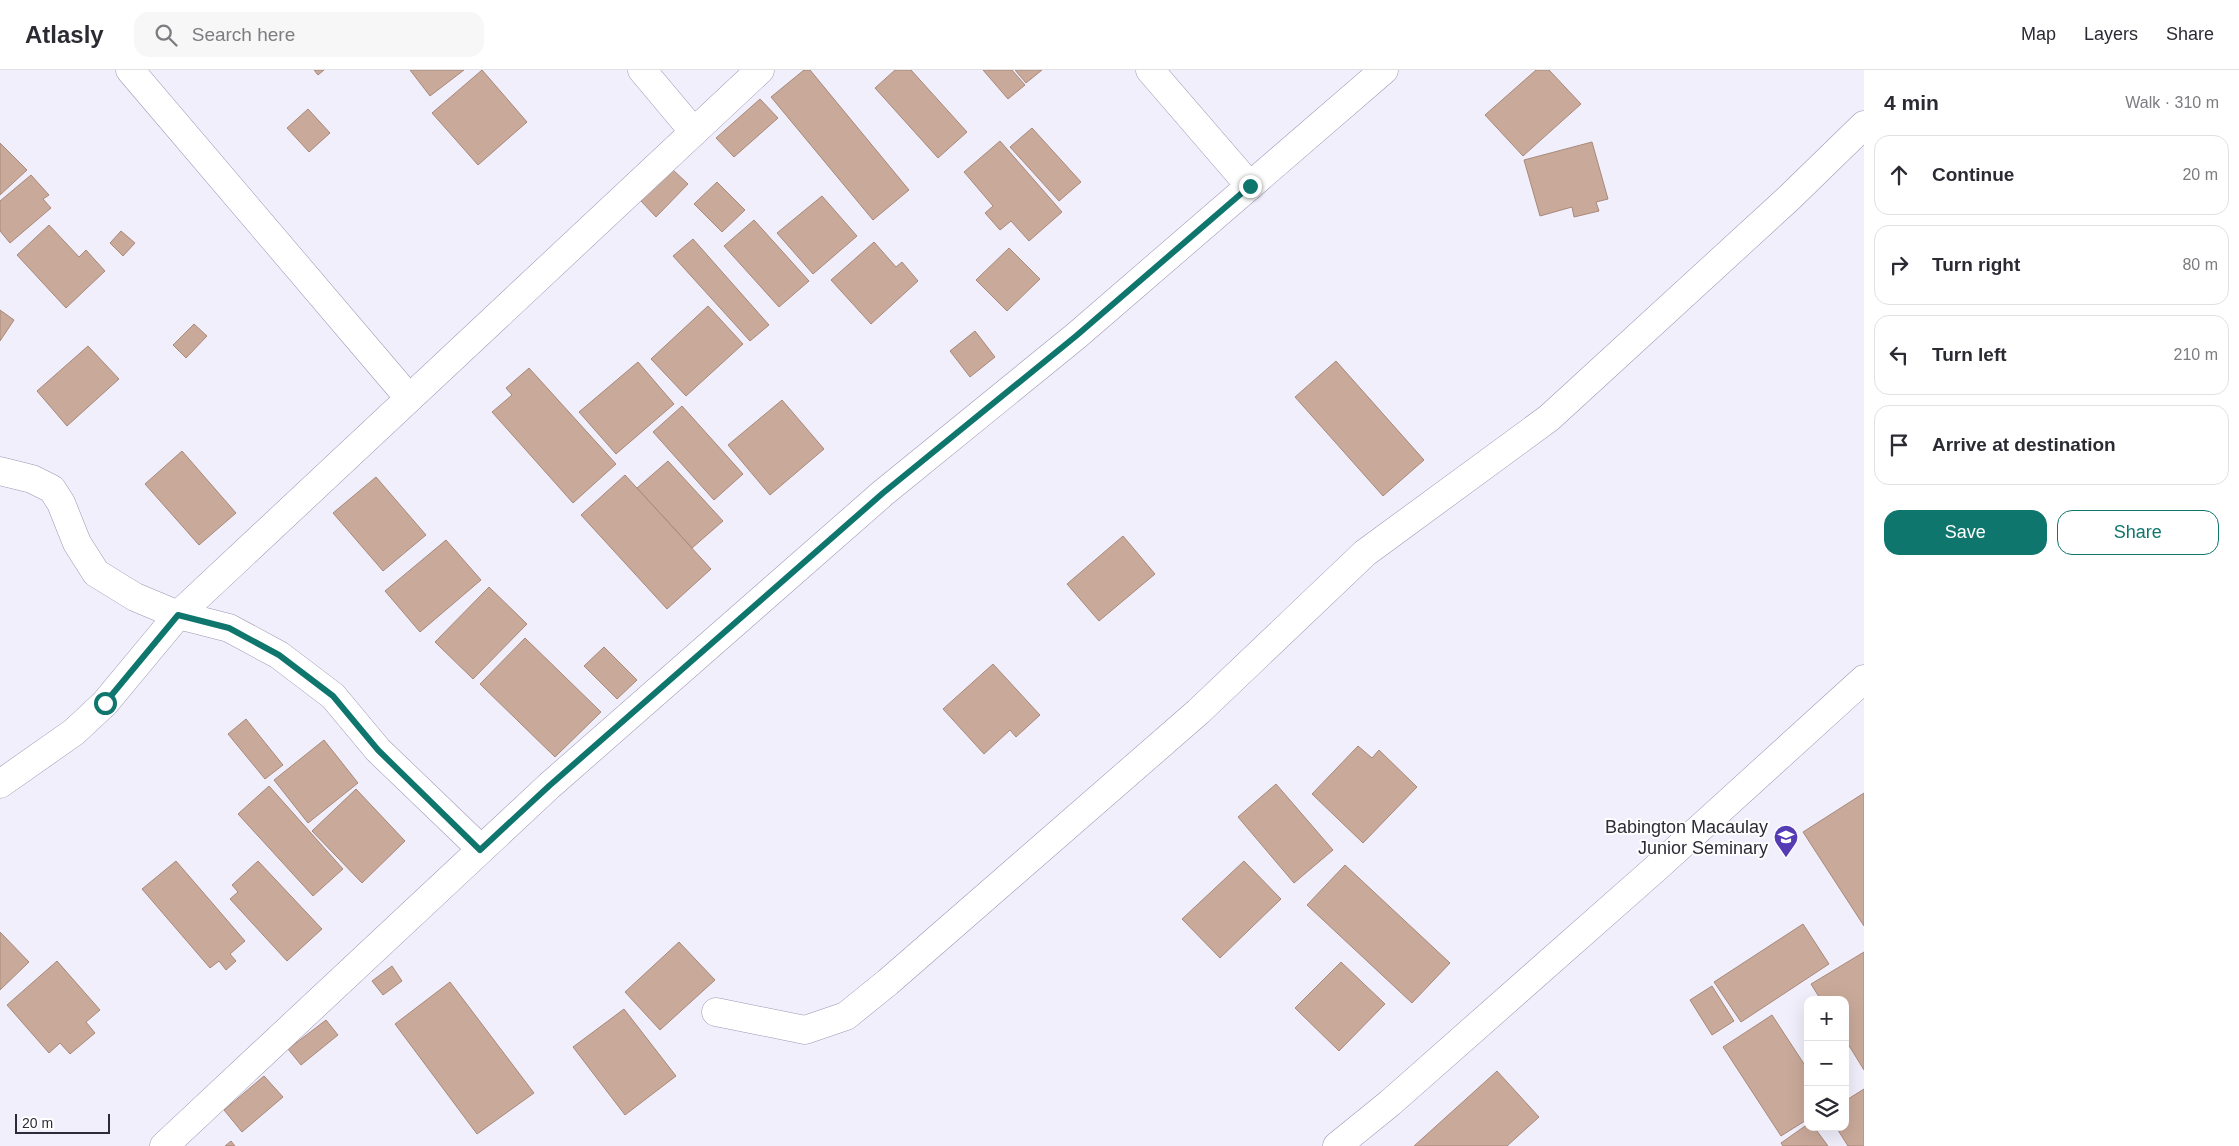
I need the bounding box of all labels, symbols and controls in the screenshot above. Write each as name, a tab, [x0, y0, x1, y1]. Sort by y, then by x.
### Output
search box	[134, 12, 484, 57]
text: Atlasly	[25, 21, 104, 48]
icon: search	[152, 21, 180, 49]
text: Search here	[192, 24, 295, 45]
text: Map	[2021, 24, 2056, 44]
text: Layers	[2084, 24, 2138, 44]
text: Share	[2166, 24, 2214, 44]
text: 4 min	[1884, 91, 1939, 114]
text: Walk · 310 m	[2125, 94, 2219, 111]
icon: ahead	[1885, 161, 1913, 189]
text: Continue	[1932, 164, 2014, 185]
text: 20 m	[2182, 166, 2218, 183]
route end	[1239, 175, 1262, 198]
icon: right	[1885, 251, 1913, 279]
text: Turn right	[1932, 254, 2020, 275]
text: 80 m	[2182, 256, 2218, 273]
icon: left	[1885, 341, 1913, 369]
text: Turn left	[1932, 344, 2007, 365]
text: 210 m	[2174, 346, 2218, 363]
icon: arrive	[1885, 431, 1913, 459]
text: Arrive at destination	[1932, 434, 2116, 455]
button: Save	[1884, 510, 2047, 555]
button: Share	[2057, 510, 2219, 555]
route start	[94, 692, 117, 715]
place label: Babington Macaulay Junior Seminary	[1605, 817, 1768, 858]
school or university icon: Babington Macaulay Junior Seminary	[1773, 824, 1799, 858]
map controls	[1804, 996, 1849, 1131]
button: +	[1804, 996, 1849, 1041]
button: −	[1804, 1041, 1849, 1086]
button: layers	[1804, 1086, 1849, 1131]
scale bar	[15, 1111, 110, 1134]
text: 20 m	[22, 1115, 53, 1131]

